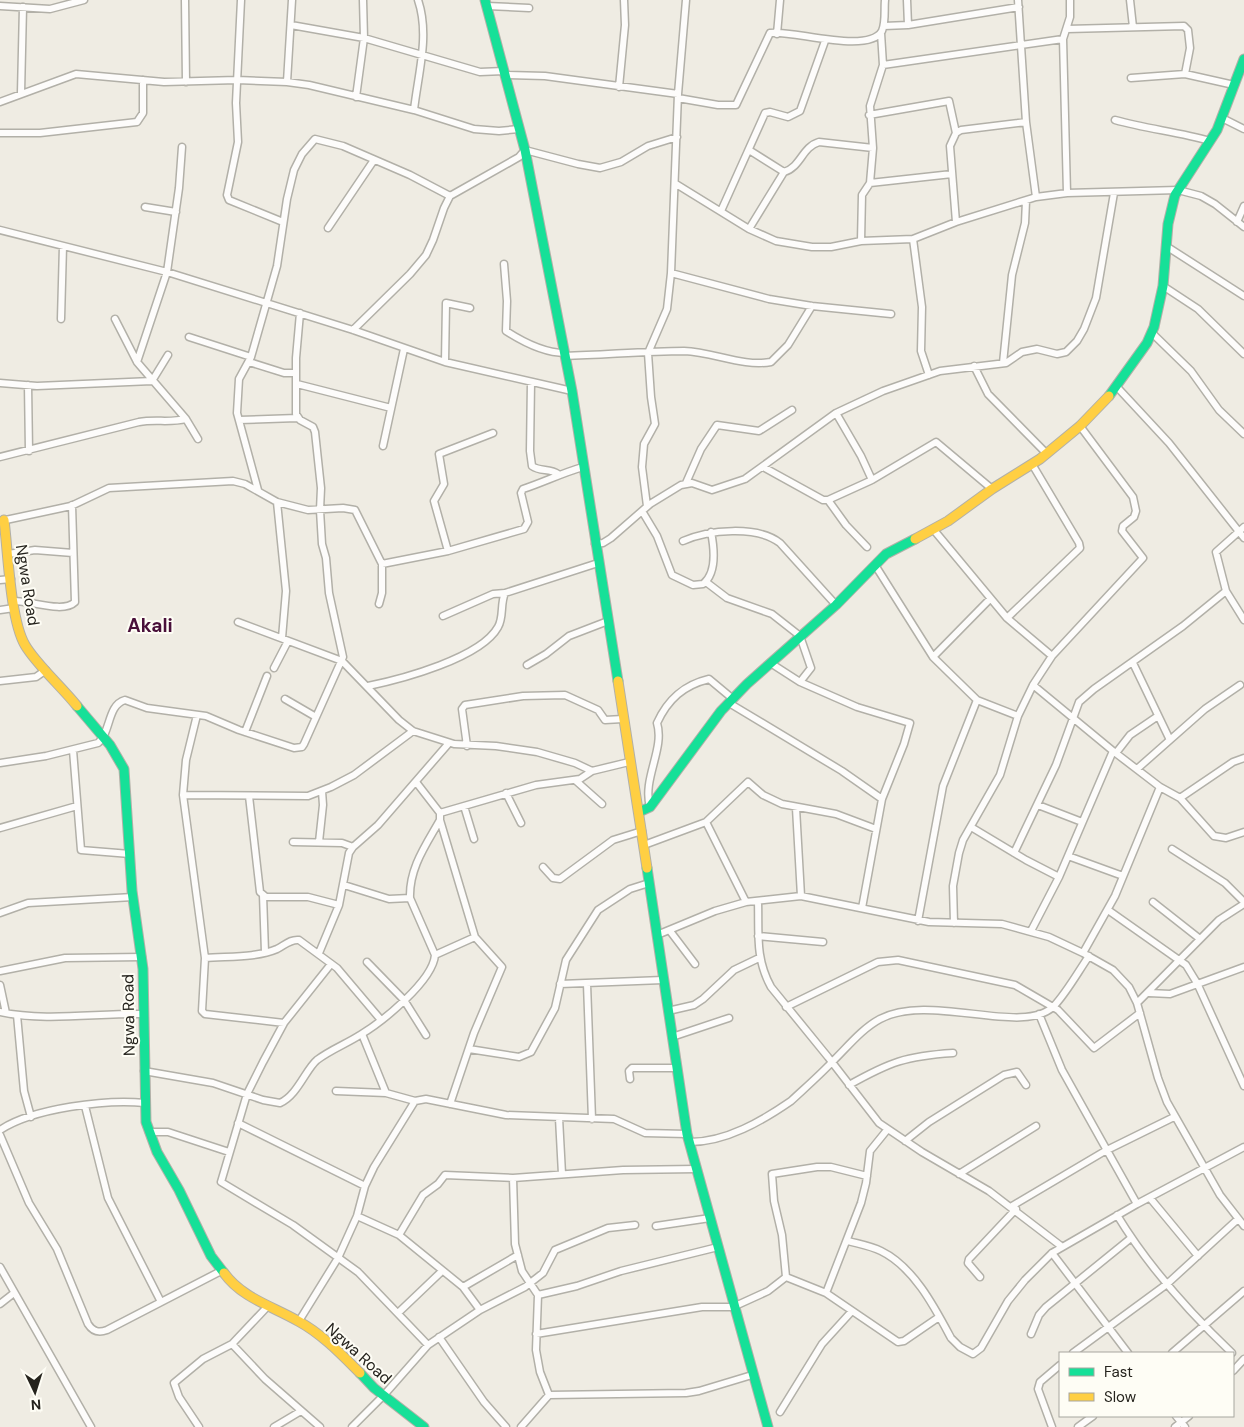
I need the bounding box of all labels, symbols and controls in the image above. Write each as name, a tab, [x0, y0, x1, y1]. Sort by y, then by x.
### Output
street label: Ngwa Road	[11, 543, 44, 627]
district label: Akali	[127, 613, 173, 638]
street label: Ngwa Road	[117, 974, 140, 1056]
street label: Ngwa Road	[321, 1318, 396, 1389]
legend	[1059, 1352, 1234, 1417]
text: Fast	[1104, 1362, 1133, 1382]
north arrow	[10, 1367, 60, 1417]
text: Slow	[1104, 1387, 1137, 1407]
text: N	[30, 1396, 42, 1414]

